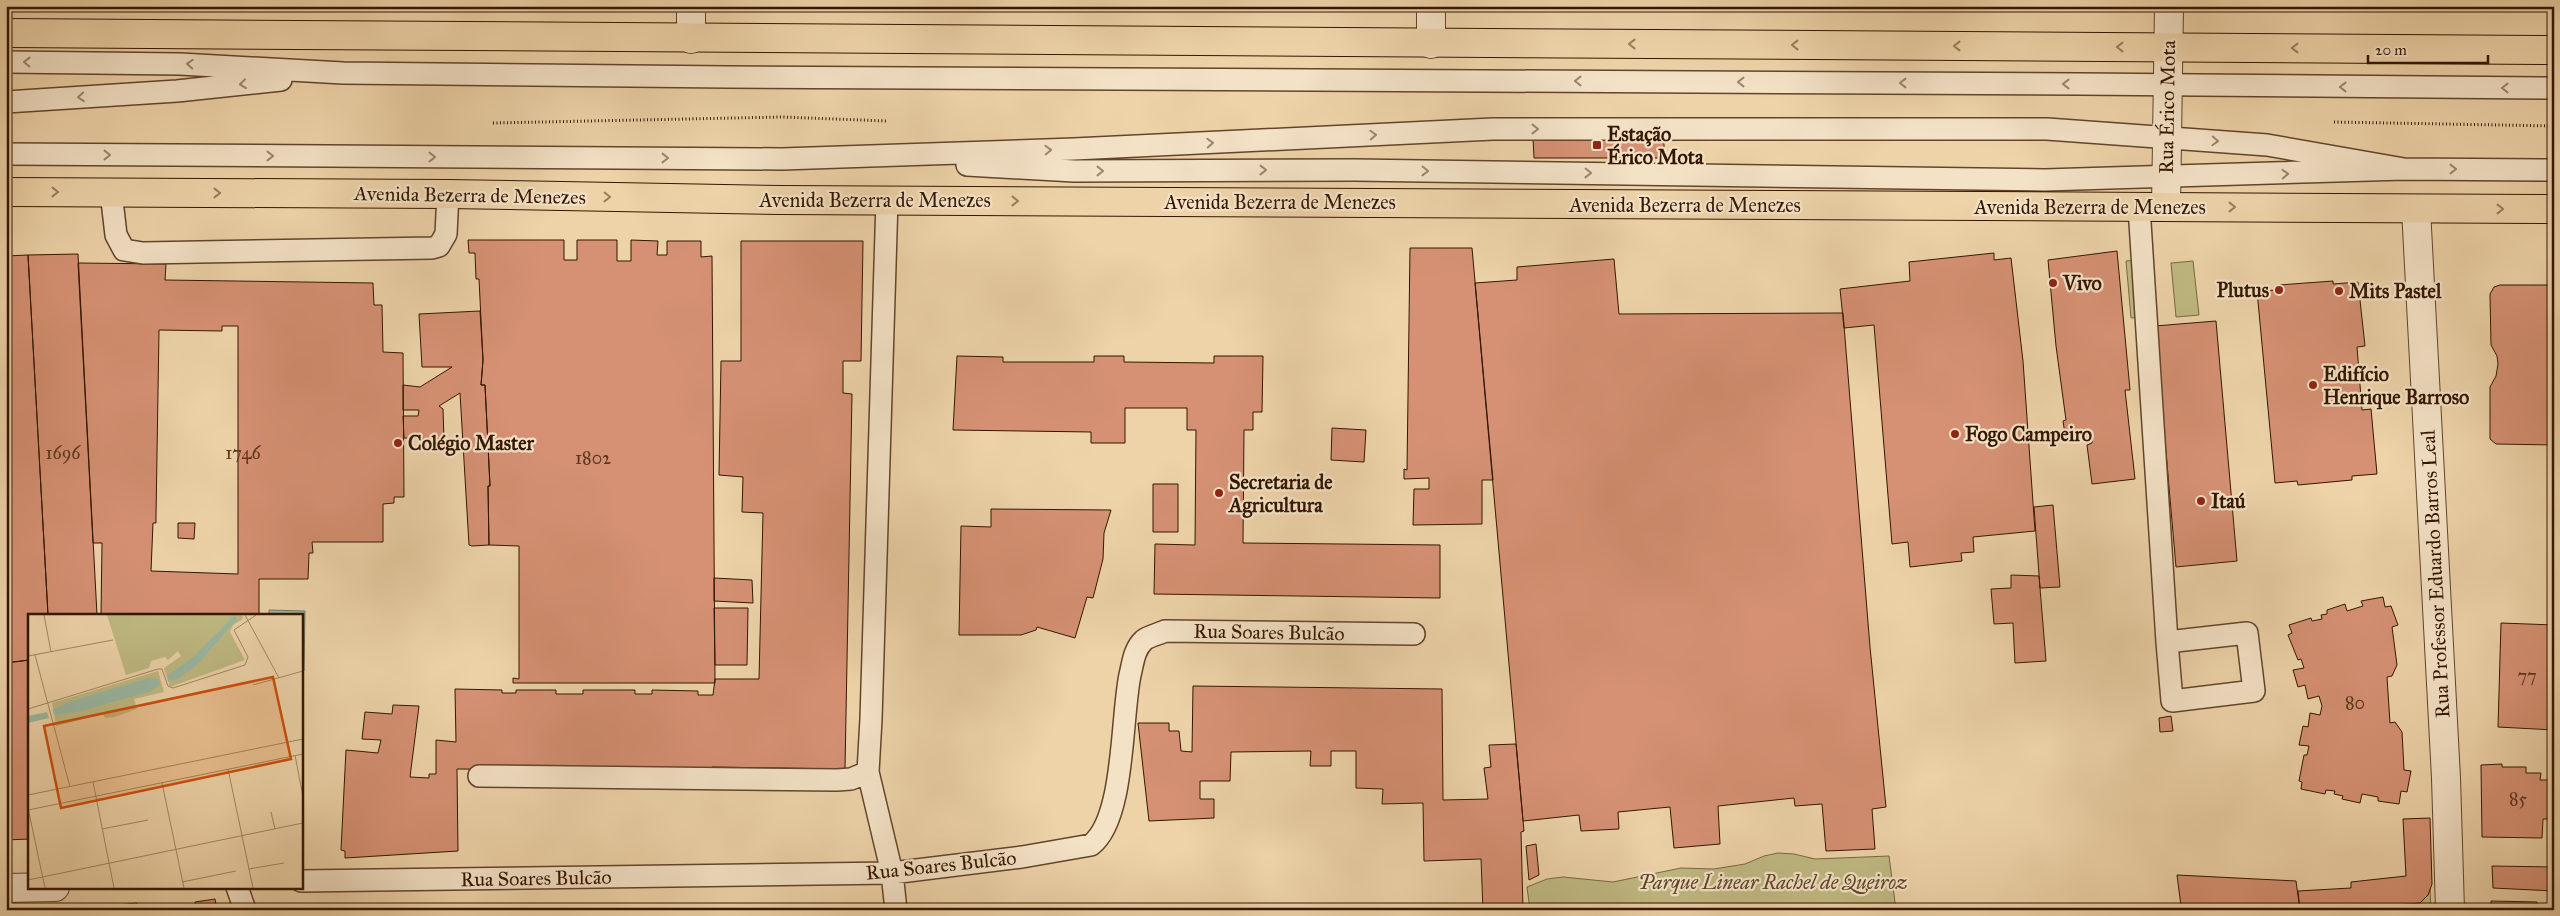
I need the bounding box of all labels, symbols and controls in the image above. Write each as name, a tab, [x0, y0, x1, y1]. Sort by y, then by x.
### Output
scale bar	[2368, 32, 2488, 64]
one-way arrow	[1628, 39, 1636, 49]
street label: Rua Érico Mota	[2152, 39, 2180, 174]
one-way arrow	[1790, 40, 1798, 50]
one-way arrow	[1953, 41, 1960, 51]
text: 20 m	[2375, 41, 2407, 59]
one-way arrow	[2115, 42, 2123, 52]
one-way arrow	[2291, 43, 2298, 53]
one-way arrow	[23, 57, 30, 67]
one-way arrow	[185, 59, 193, 70]
one-way arrow	[1574, 76, 1582, 86]
one-way arrow	[1737, 77, 1744, 87]
one-way arrow	[238, 78, 246, 89]
one-way arrow	[1899, 78, 1907, 88]
one-way arrow	[2062, 79, 2070, 89]
one-way arrow	[2338, 82, 2346, 92]
one-way arrow	[2501, 83, 2508, 93]
one-way arrow	[76, 91, 84, 102]
place label: Estação Érico Mota	[1607, 122, 1704, 169]
one-way arrow	[1532, 124, 1539, 134]
one-way arrow	[1370, 130, 1377, 140]
one-way arrow	[2212, 136, 2220, 147]
one-way arrow	[1207, 137, 1215, 148]
marker: Estação Érico Mota	[1591, 139, 1603, 151]
one-way arrow	[1044, 145, 1052, 155]
one-way arrow	[104, 150, 112, 160]
one-way arrow	[266, 151, 274, 161]
one-way arrow	[429, 152, 437, 162]
one-way arrow	[661, 153, 669, 164]
one-way arrow	[2450, 164, 2457, 174]
one-way arrow	[1260, 165, 1267, 175]
one-way arrow	[1097, 166, 1105, 176]
one-way arrow	[1422, 166, 1430, 176]
one-way arrow	[1584, 168, 1592, 178]
one-way arrow	[2281, 168, 2289, 179]
street label: Avenida Bezerra de Menezes	[353, 181, 586, 209]
one-way arrow	[52, 187, 59, 197]
one-way arrow	[214, 188, 222, 198]
street label: Avenida Bezerra de Menezes	[758, 188, 991, 212]
street label: Avenida Bezerra de Menezes	[1163, 190, 1396, 214]
one-way arrow	[604, 192, 612, 202]
street label: Avenida Bezerra de Menezes	[1568, 193, 1801, 217]
street label: Avenida Bezerra de Menezes	[1973, 195, 2206, 219]
one-way arrow	[1012, 196, 1019, 206]
one-way arrow	[2228, 202, 2236, 212]
one-way arrow	[2496, 204, 2504, 214]
place label: Vivo	[2062, 271, 2102, 295]
marker: Vivo	[2047, 277, 2059, 289]
place label: Plutus	[2217, 278, 2270, 302]
place label: Mits Pastel	[2349, 279, 2442, 303]
marker: Plutus	[2273, 284, 2285, 296]
marker: Mits Pastel	[2333, 285, 2345, 297]
place label: Edifício Henrique Barroso	[2323, 362, 2469, 410]
marker: Edifício Henrique Barroso	[2307, 379, 2319, 391]
place label: Fogo Campeiro	[1965, 422, 2092, 447]
marker: Fogo Campeiro	[1949, 428, 1961, 440]
street label: Rua Professor Eduardo Barros Leal	[2415, 429, 2455, 719]
place label: Colégio Master	[408, 431, 534, 456]
marker: Colégio Master	[392, 437, 404, 449]
house number: 1696	[45, 442, 81, 464]
house number: 1746	[225, 442, 262, 464]
house number: 1802	[575, 447, 611, 469]
place label: Secretaria de Agricultura	[1227, 470, 1333, 518]
marker: Secretaria de Agricultura	[1213, 487, 1225, 499]
place label: Itaú	[2211, 489, 2246, 513]
marker: Itaú	[2195, 495, 2207, 507]
inset map	[28, 614, 302, 888]
street label: Rua Soares Bulcão	[1193, 619, 1345, 645]
house number: 77	[2517, 665, 2537, 687]
house number: 80	[2345, 692, 2365, 714]
house number: 85	[2509, 788, 2528, 810]
street label: Rua Soares Bulcão	[865, 845, 1017, 885]
street label: Rua Soares Bulcão	[460, 865, 612, 891]
park label: Parque Linear Rachel de Queiroz	[1638, 870, 1908, 894]

